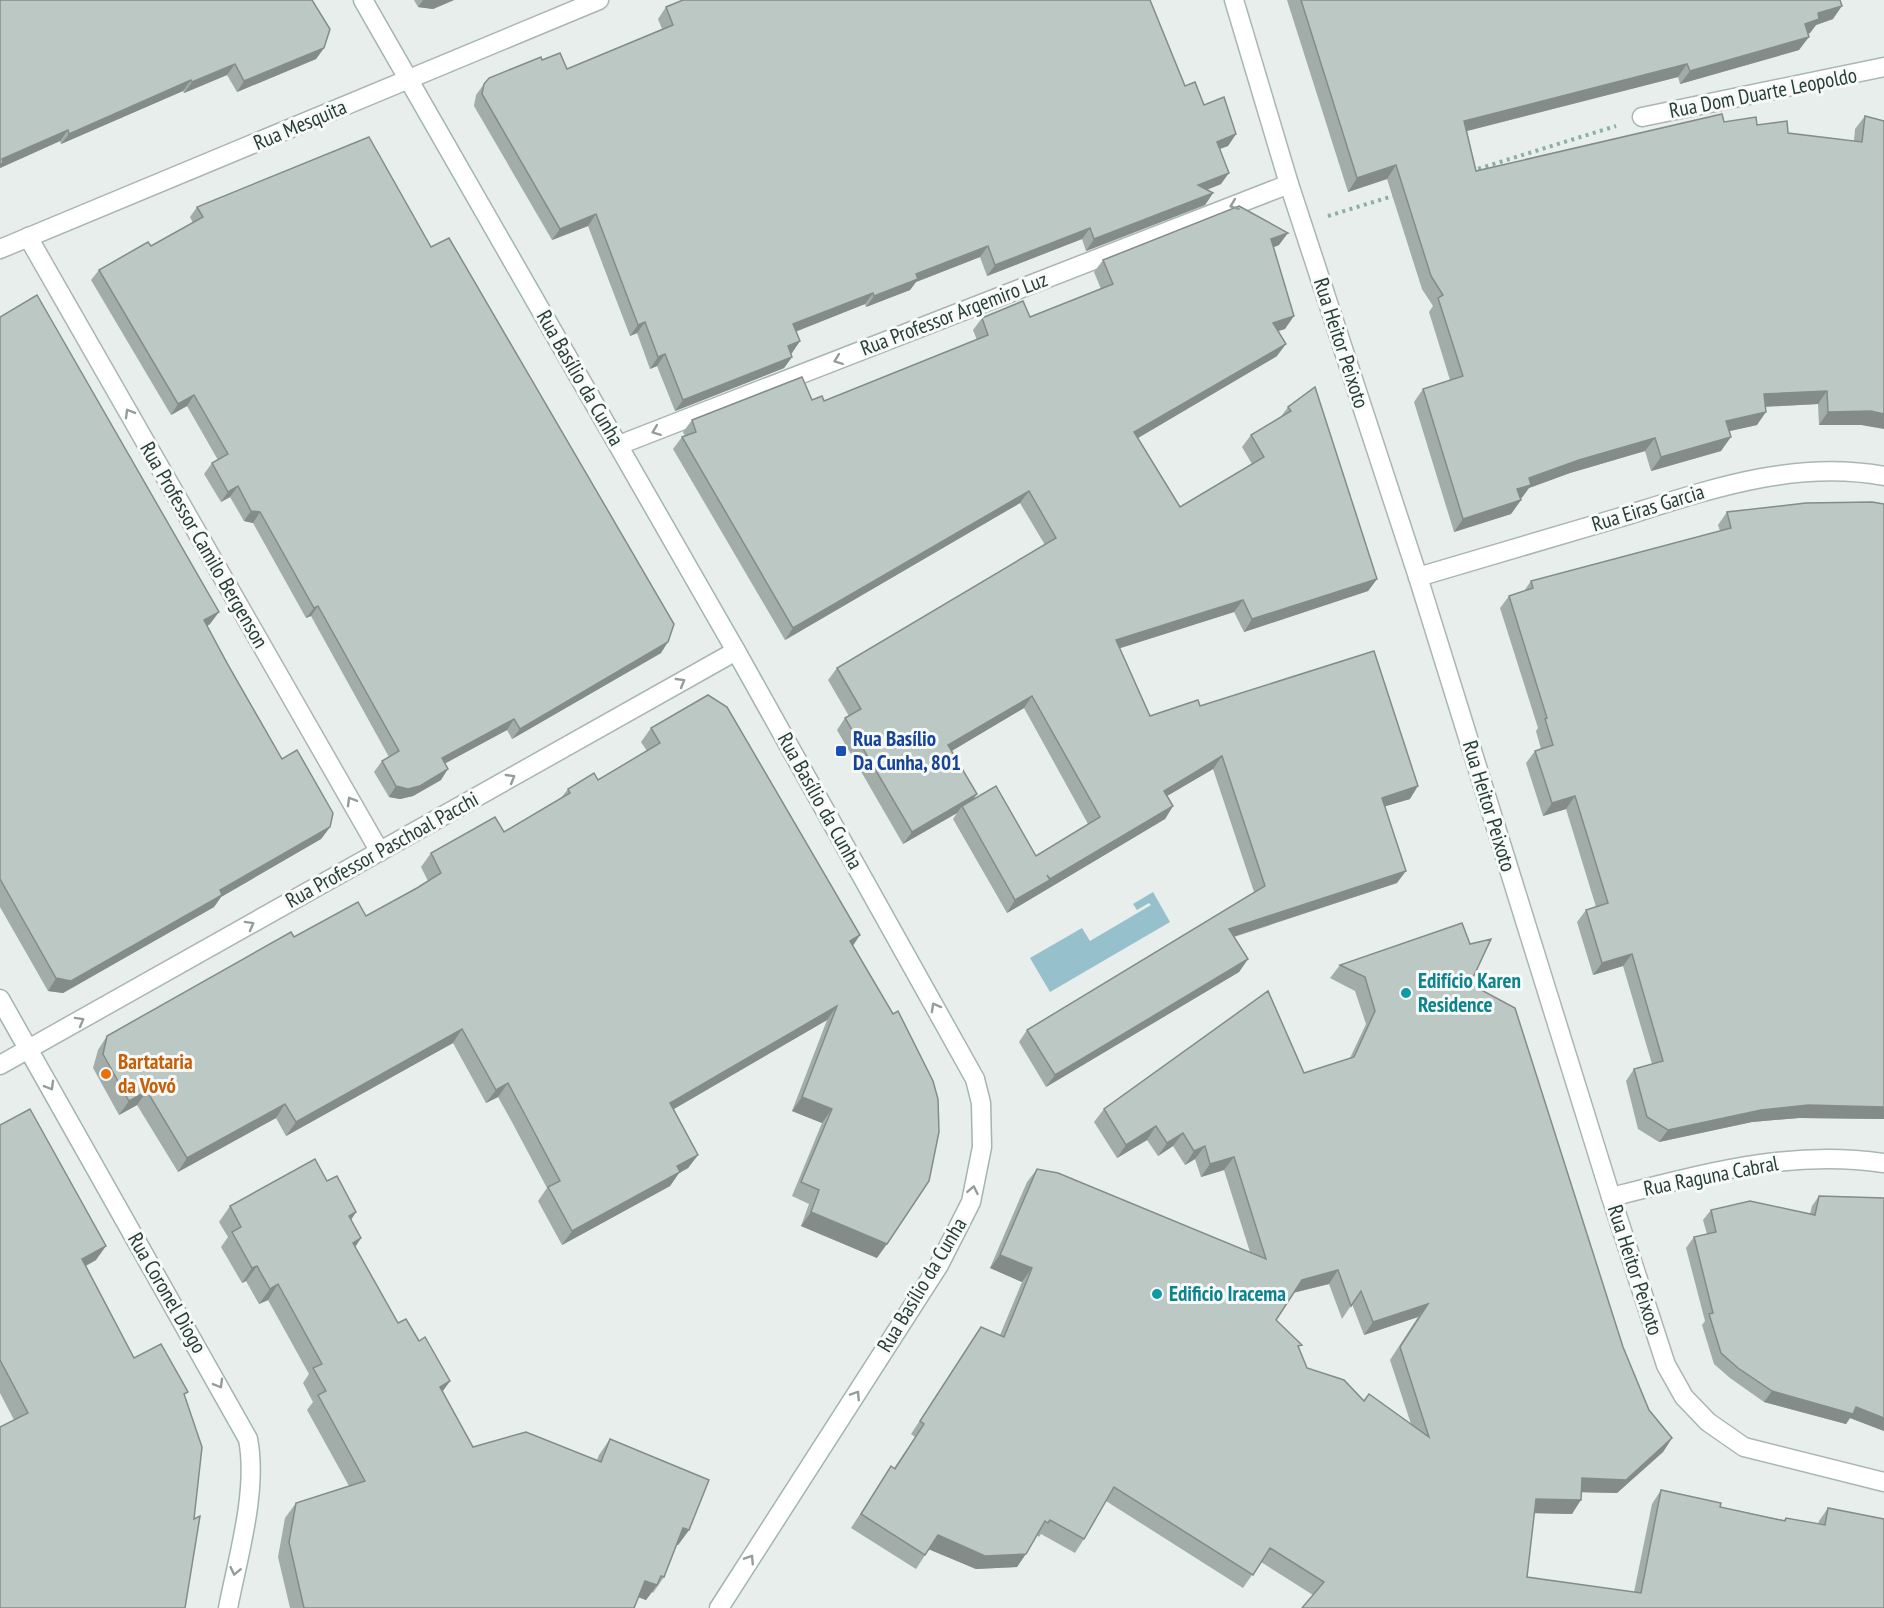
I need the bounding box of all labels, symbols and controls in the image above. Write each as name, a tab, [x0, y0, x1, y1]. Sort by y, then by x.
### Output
street label: Rua Dom Duarte Leopoldo	[1667, 61, 1859, 124]
street label: Rua Mesquita	[249, 93, 350, 156]
one-way arrow	[1230, 198, 1241, 210]
street label: Rua Professor Argemiro Luz	[856, 265, 1051, 362]
street label: Rua Heitor Peixoto	[1308, 274, 1375, 411]
street label: Rua Basílio da Cunha	[531, 305, 630, 450]
one-way arrow	[833, 353, 844, 365]
one-way arrow	[125, 409, 136, 420]
one-way arrow	[651, 424, 662, 436]
street label: Rua Professor Camilo Bergenson	[134, 437, 275, 653]
street label: Rua Eiras Garcia	[1588, 478, 1707, 537]
one-way arrow	[675, 678, 685, 689]
place label: Rua Basílio Da Cunha, 801	[853, 725, 961, 776]
street label: Rua Basílio da Cunha	[772, 728, 869, 874]
street label: Rua Heitor Peixoto	[1457, 737, 1522, 875]
marker: Rua Basílio Da Cunha, 801	[834, 744, 848, 758]
one-way arrow	[505, 774, 515, 785]
street label: Rua Professor Paschoal Pacchi	[281, 785, 483, 914]
one-way arrow	[347, 797, 358, 807]
one-way arrow	[244, 921, 254, 932]
place label: Edifício Karen Residence	[1418, 967, 1521, 1018]
marker: Edifício Karen Residence	[1399, 986, 1413, 1000]
one-way arrow	[931, 1003, 942, 1013]
one-way arrow	[73, 1016, 84, 1028]
place label: Bartataria da Vovó	[118, 1048, 193, 1099]
marker: Bartataria da Vovó	[99, 1067, 113, 1081]
one-way arrow	[43, 1080, 54, 1091]
street label: Rua Raguna Cabral	[1641, 1149, 1781, 1202]
one-way arrow	[966, 1185, 979, 1195]
street label: Rua Heitor Peixoto	[1602, 1201, 1669, 1338]
street label: Rua Basílio da Cunha	[871, 1213, 972, 1357]
street label: Rua Coronel Diogo	[122, 1228, 213, 1358]
place label: Edificio Iracema	[1169, 1280, 1286, 1307]
marker: Edificio Iracema	[1150, 1287, 1164, 1301]
one-way arrow	[211, 1378, 223, 1388]
one-way arrow	[848, 1391, 860, 1401]
one-way arrow	[743, 1555, 755, 1565]
one-way arrow	[229, 1566, 242, 1576]

